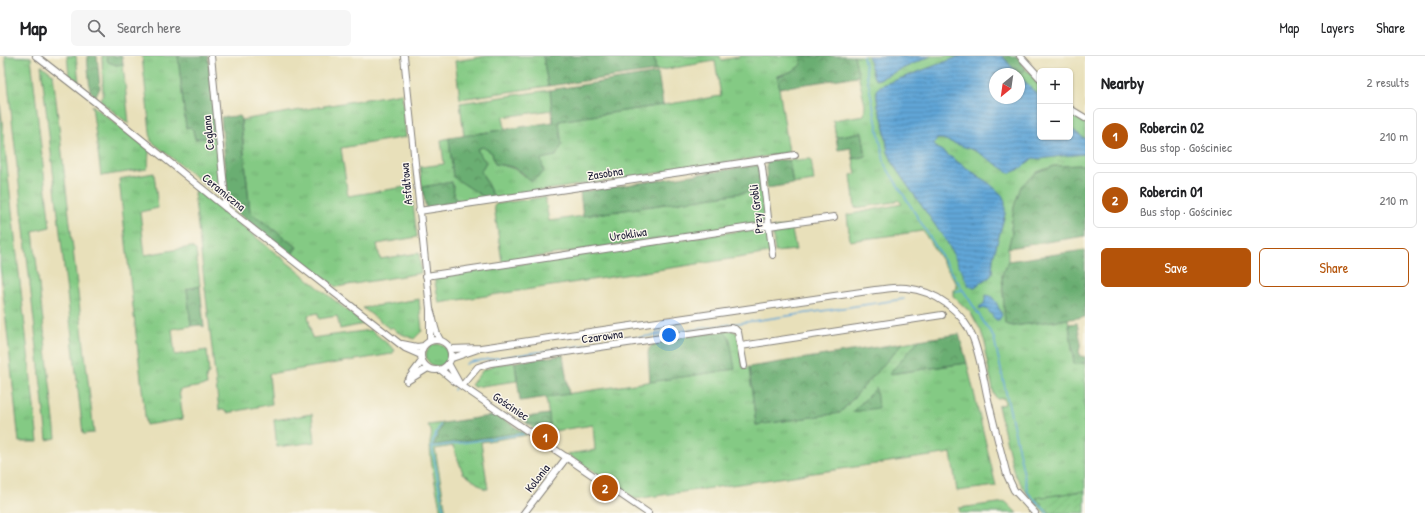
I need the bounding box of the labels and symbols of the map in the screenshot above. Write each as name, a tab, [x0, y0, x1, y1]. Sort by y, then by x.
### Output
north arrow	[989, 68, 1025, 104]
street label: Ceglana	[198, 115, 218, 151]
street label: Asfaltowa	[396, 162, 416, 206]
street label: Zasobna	[586, 162, 624, 184]
street label: Ceramiczna	[199, 169, 250, 215]
street label: Przy Grobli	[745, 183, 767, 235]
street label: Urokliwa	[608, 223, 648, 245]
street label: Czarowna	[580, 325, 624, 347]
your location	[659, 325, 679, 345]
street label: Gościniec	[490, 388, 533, 424]
pin: 1	[532, 422, 558, 452]
street label: Kolonia	[520, 460, 554, 496]
pin: 2	[592, 473, 618, 503]

